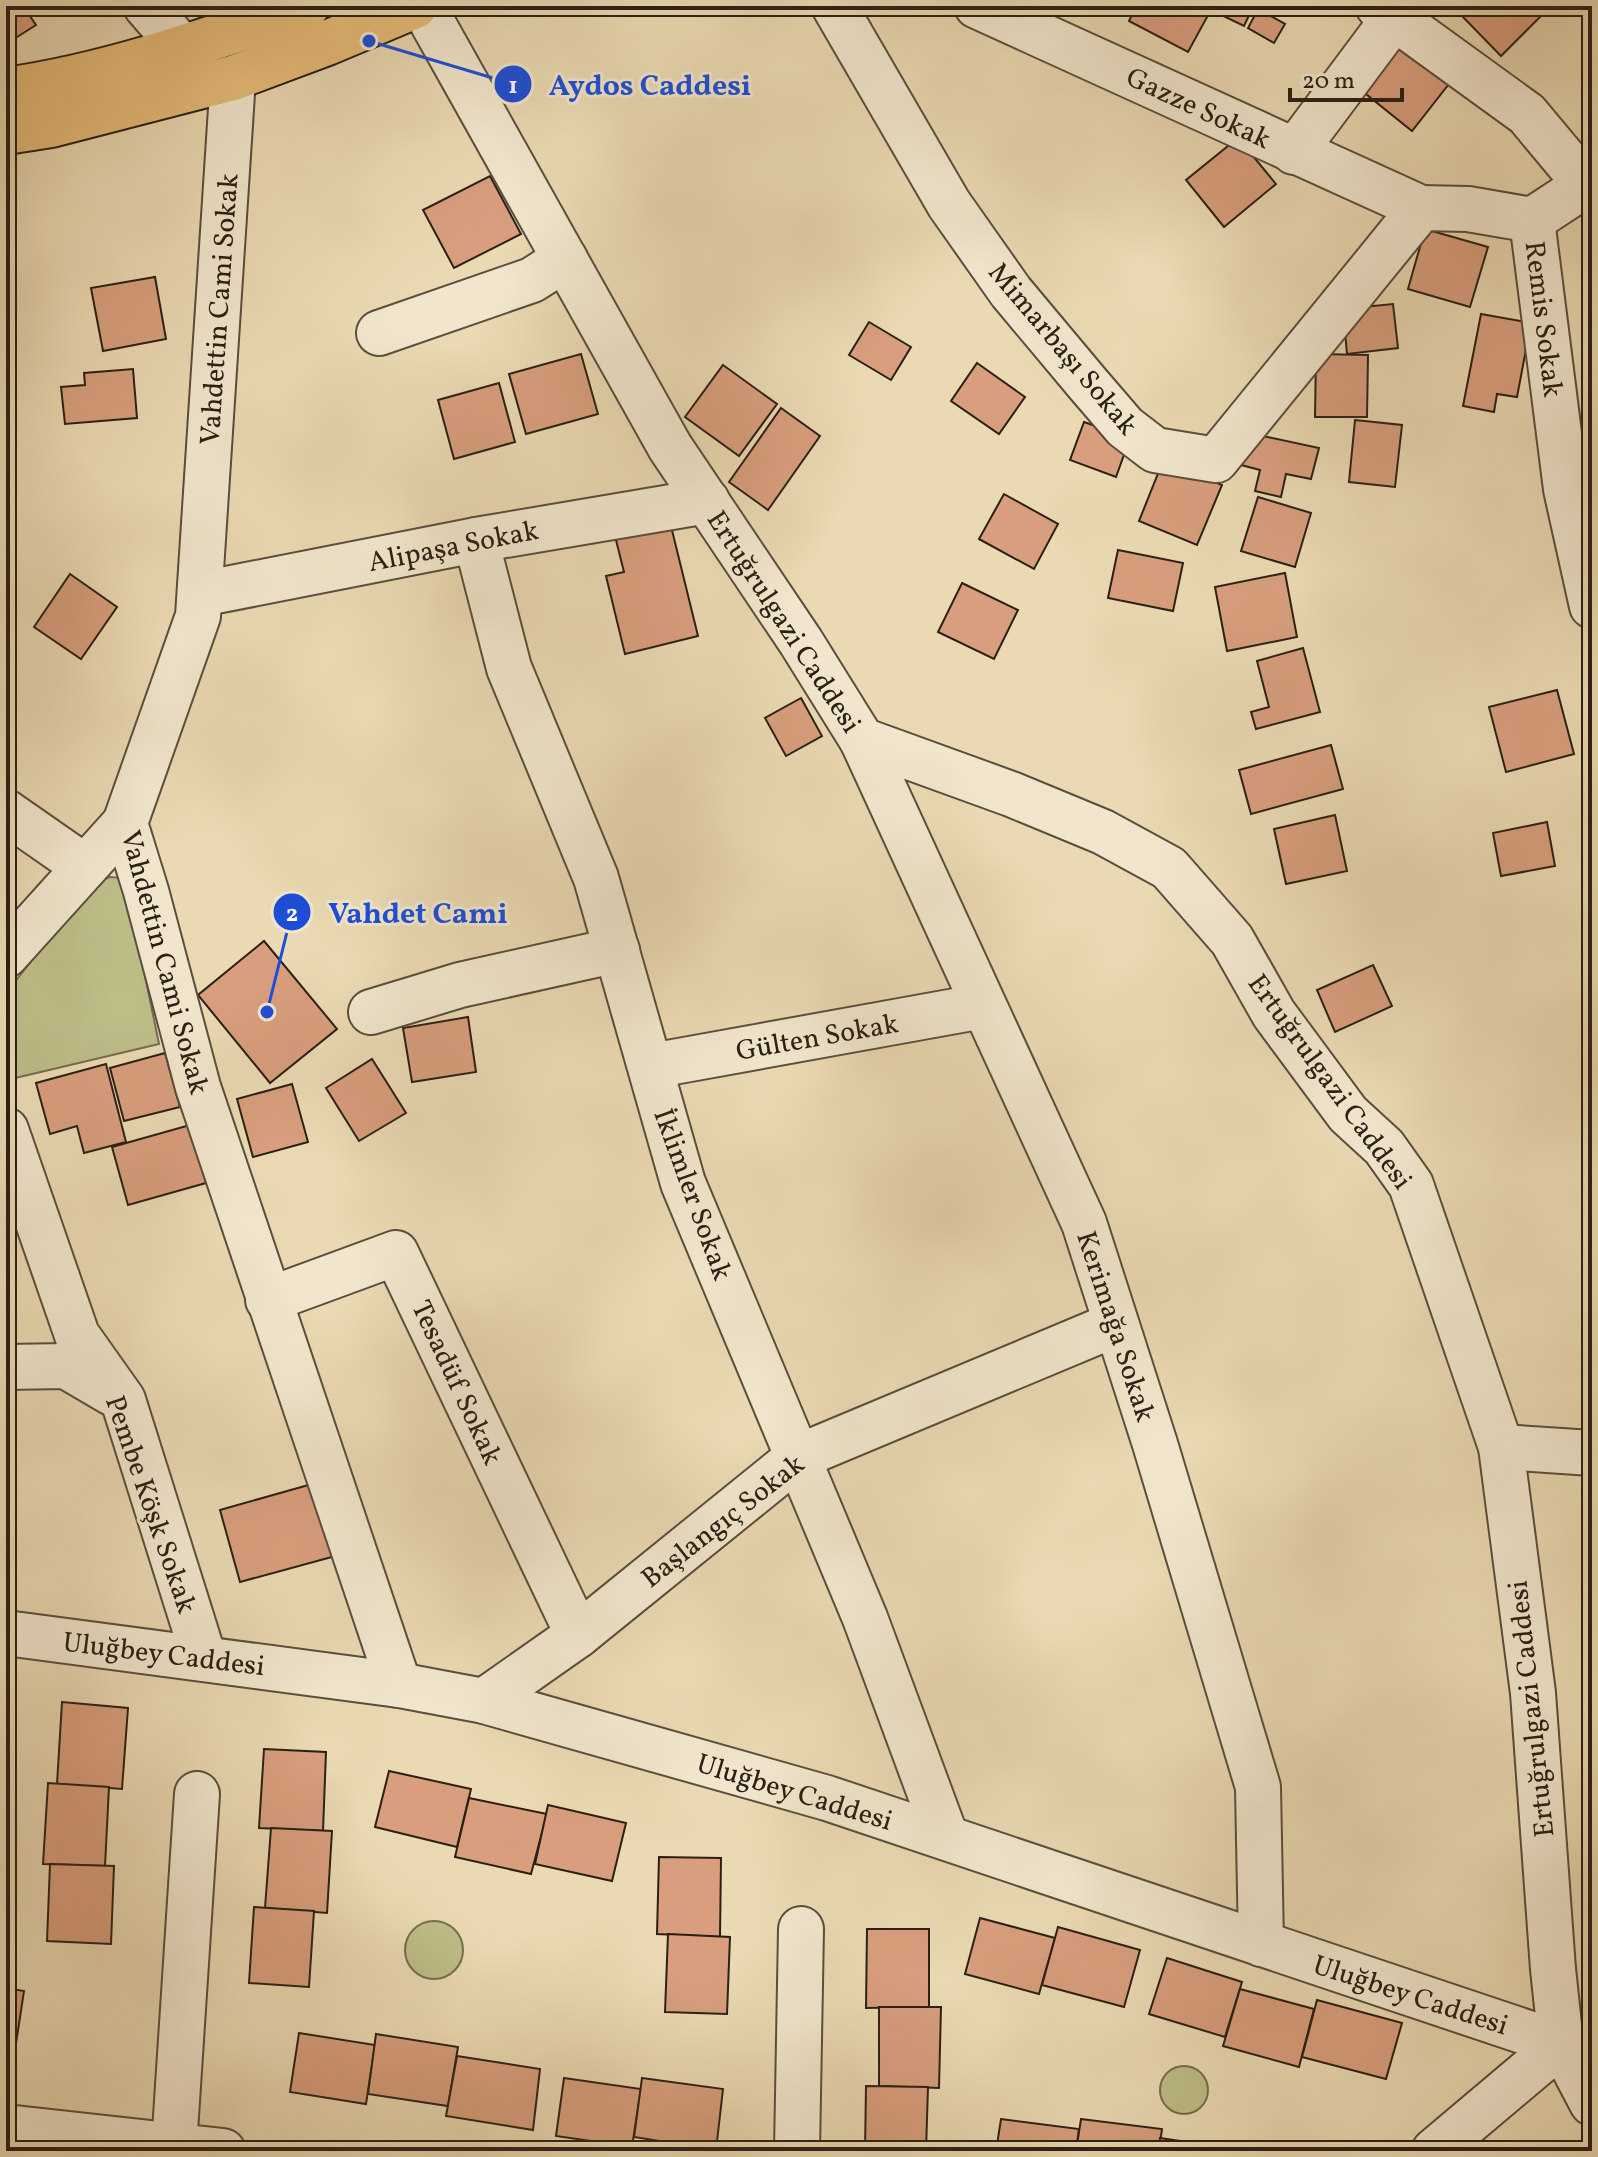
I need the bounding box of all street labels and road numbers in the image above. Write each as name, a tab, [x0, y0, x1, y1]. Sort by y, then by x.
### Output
street label: Gazze Sokak	[1119, 59, 1277, 160]
street label: Vahdettin Cami Sokak	[192, 172, 249, 446]
street label: Remis Sokak	[1514, 239, 1571, 400]
street label: Mimarbaşı Sokak	[978, 255, 1146, 444]
street label: Ertuğrulgazi Caddesi	[696, 503, 870, 741]
street label: Alipaşa Sokak	[365, 512, 542, 583]
street label: Vahdettin Cami Sokak	[110, 826, 218, 1099]
street label: Ertuğrulgazi Caddesi	[1237, 967, 1421, 1198]
street label: Gülten Sokak	[733, 1005, 902, 1072]
street label: İklimler Sokak	[642, 1103, 741, 1286]
street label: Kerimağa Sokak	[1065, 1226, 1164, 1427]
street label: Tesadüf Sokak	[401, 1294, 511, 1472]
street label: Pembe Köşk Sokak	[94, 1391, 205, 1619]
street label: Başlangıç Sokak	[634, 1446, 813, 1598]
street label: Ertuğrulgazi Caddesi	[1500, 1578, 1565, 1839]
street label: Uluğbey Caddesi	[61, 1624, 267, 1687]
street label: Uluğbey Caddesi	[691, 1745, 897, 1842]
street label: Uluğbey Caddesi	[1308, 1946, 1513, 2046]

